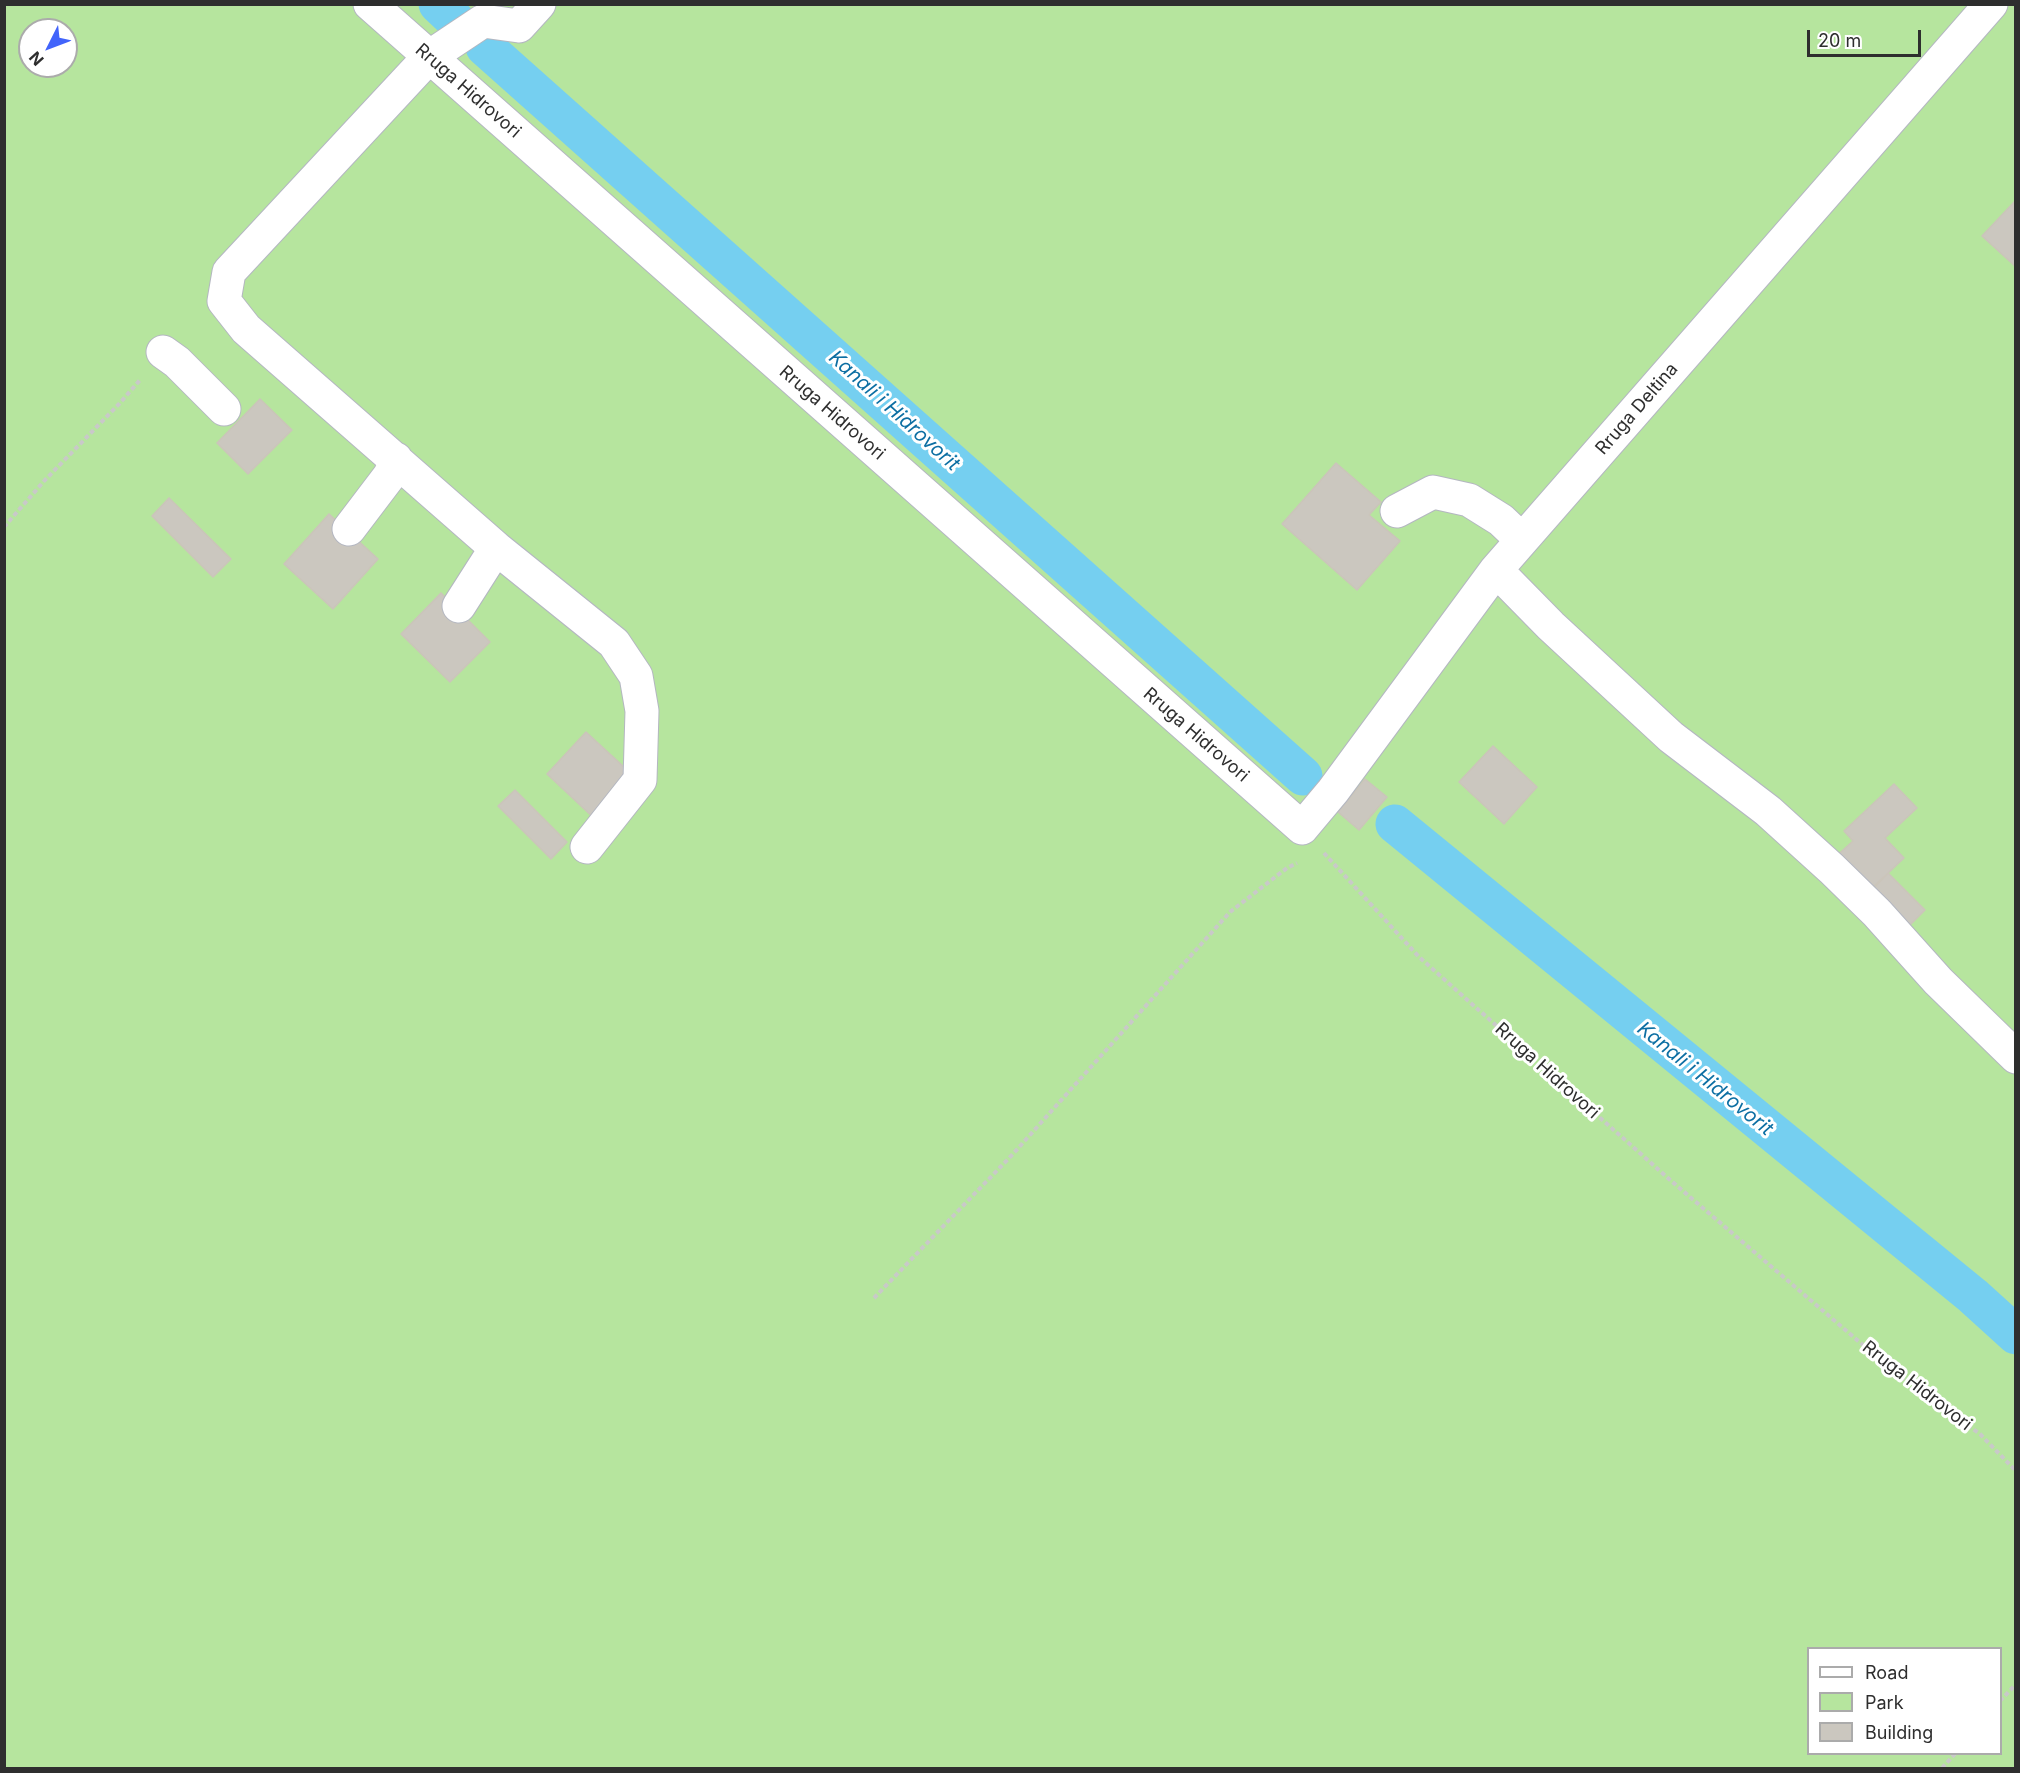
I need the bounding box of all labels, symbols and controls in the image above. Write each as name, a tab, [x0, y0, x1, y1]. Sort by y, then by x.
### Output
north arrow	[18, 18, 78, 78]
scale bar	[1810, 18, 1924, 56]
text: 20 m	[1818, 30, 1861, 51]
street label: Rruga Hidrovori	[411, 39, 525, 143]
text: N	[25, 47, 48, 70]
water label: Kanali i Hidrovorit	[824, 346, 964, 476]
street label: Rruga Deltina	[1591, 359, 1683, 459]
street label: Rruga Hidrovori	[775, 361, 889, 465]
street label: Rruga Hidrovori	[1139, 683, 1253, 787]
water label: Kanali i Hidrovorit	[1632, 1017, 1778, 1141]
street label: Rruga Hidrovori	[1490, 1019, 1604, 1123]
street label: Rruga Hidrovori	[1858, 1337, 1976, 1435]
legend	[1807, 1647, 2002, 1755]
text: Road	[1865, 1662, 1908, 1683]
text: Park	[1865, 1692, 1904, 1713]
text: Building	[1865, 1722, 1933, 1743]

